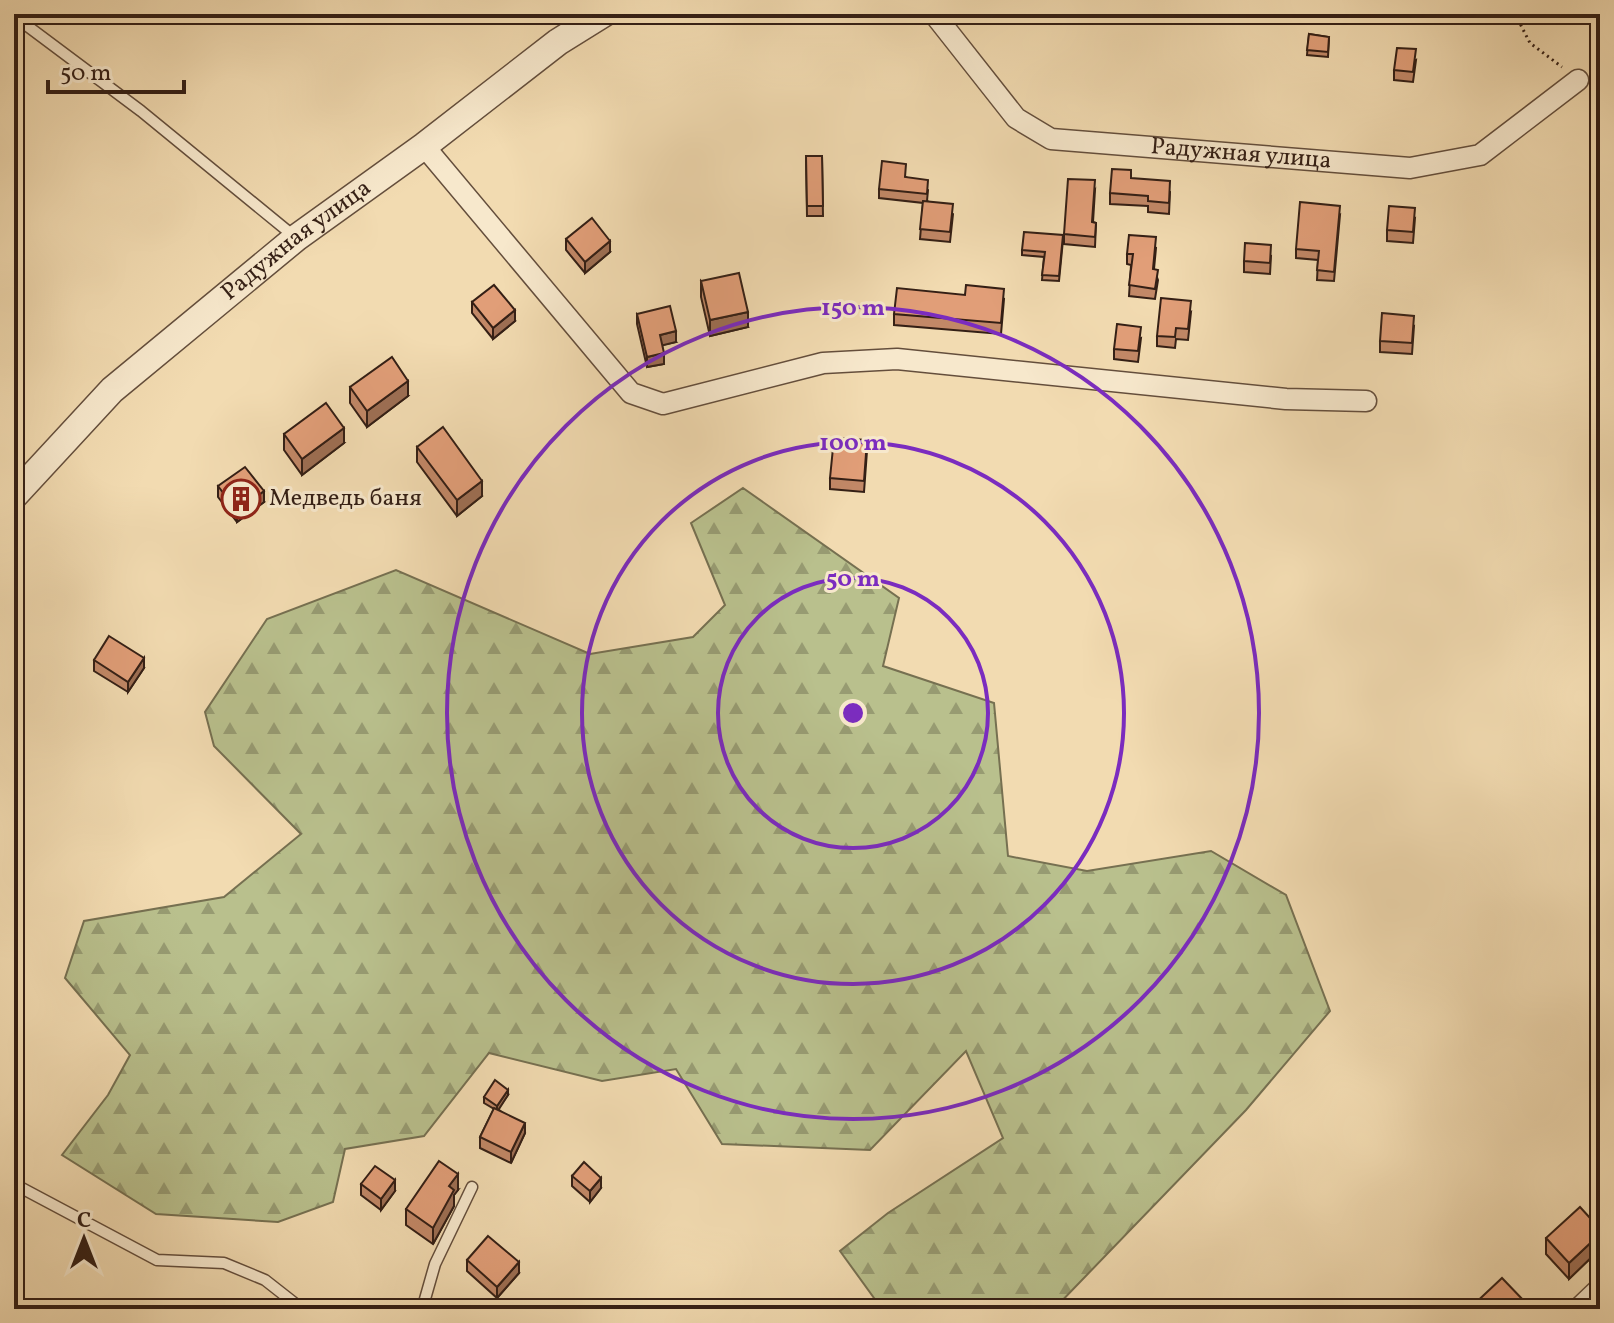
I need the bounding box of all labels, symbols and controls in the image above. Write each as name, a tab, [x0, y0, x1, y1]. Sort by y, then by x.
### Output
scale bar	[48, 44, 184, 94]
text: 50 m	[60, 57, 112, 91]
street label: Радужная улица	[1149, 130, 1333, 179]
street label: Радужная улица	[214, 172, 379, 310]
text: 150 m	[821, 292, 885, 326]
text: 100 m	[819, 427, 887, 461]
building icon: Медведь баня	[220, 478, 262, 520]
place label: Медведь баня	[269, 482, 422, 516]
text: 50 m	[826, 563, 880, 597]
centre of rings	[839, 699, 867, 727]
north arrow	[44, 1199, 124, 1279]
text: С	[77, 1206, 91, 1237]

